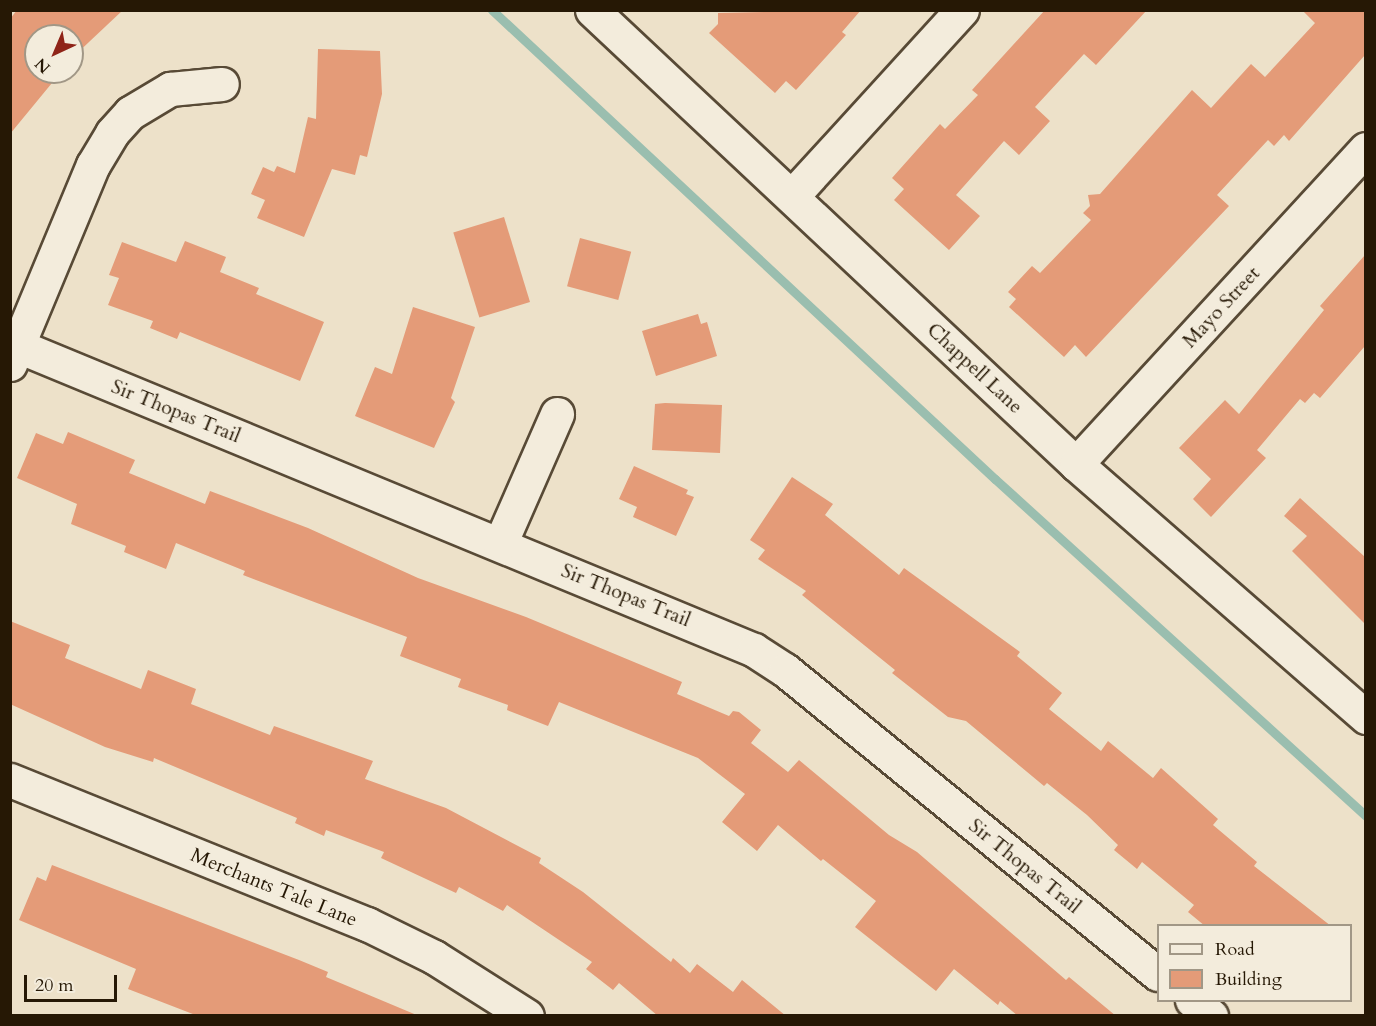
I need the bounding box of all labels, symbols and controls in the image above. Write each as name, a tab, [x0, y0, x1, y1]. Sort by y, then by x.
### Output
north arrow	[24, 24, 84, 84]
text: N	[30, 53, 56, 78]
street label: Mayo Street	[1177, 261, 1265, 353]
street label: Chappell Lane	[922, 318, 1028, 418]
street label: Sir Thopas Trail	[108, 374, 244, 448]
street label: Sir Thopas Trail	[558, 558, 694, 632]
street label: Sir Thopas Trail	[964, 813, 1086, 919]
street label: Merchants Tale Lane	[187, 843, 361, 931]
legend	[1157, 924, 1352, 1002]
text: Road	[1215, 937, 1255, 962]
scale bar	[27, 963, 120, 1001]
text: Building	[1215, 967, 1282, 992]
text: 20 m	[35, 973, 74, 998]

